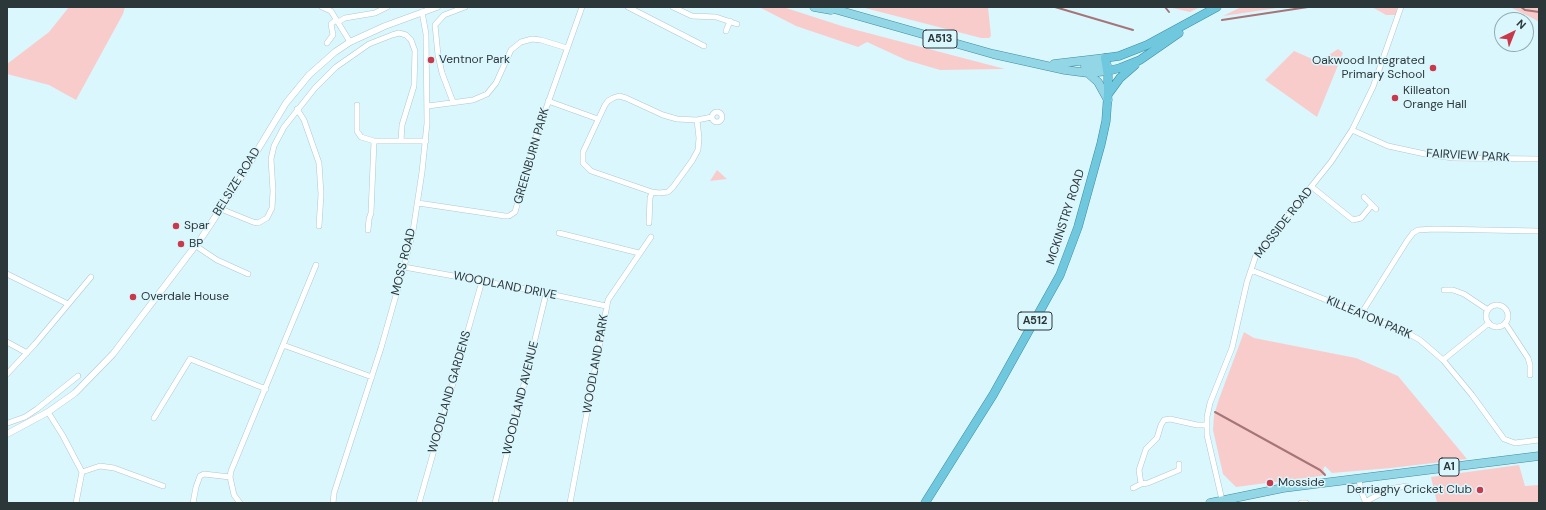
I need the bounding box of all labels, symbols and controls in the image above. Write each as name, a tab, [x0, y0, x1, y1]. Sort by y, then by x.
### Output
north arrow	[1494, 12, 1534, 52]
text: N	[1514, 16, 1529, 32]
road number: A513	[923, 30, 957, 48]
place label: Ventnor Park	[439, 53, 510, 67]
place label: Oakwood Integrated Primary School	[1312, 54, 1425, 82]
marker: Ventnor Park	[426, 55, 436, 65]
marker: Oakwood Integrated Primary School	[1428, 63, 1438, 73]
place label: Killeaton Orange Hall	[1403, 84, 1467, 112]
marker: Killeaton Orange Hall	[1390, 93, 1400, 103]
street label: GREENBURN PARK	[511, 106, 553, 206]
street label: BELSIZE ROAD	[210, 145, 264, 219]
street label: FAIRVIEW PARK	[1426, 147, 1510, 165]
street label: MCKINSTRY ROAD	[1044, 168, 1088, 266]
street label: MOSSIDE ROAD	[1252, 185, 1316, 261]
place label: Spar	[184, 219, 209, 233]
marker: Spar	[171, 221, 181, 231]
street label: MOSS ROAD	[389, 227, 419, 297]
place label: BP	[189, 237, 203, 251]
marker: BP	[176, 239, 186, 249]
street label: WOODLAND DRIVE	[452, 269, 558, 303]
place label: Overdale House	[141, 290, 229, 304]
marker: Overdale House	[128, 292, 138, 302]
street label: KILLEATON PARK	[1324, 294, 1414, 342]
road number: A512	[1018, 312, 1052, 330]
street label: WOODLAND PARK	[580, 313, 612, 415]
street label: WOODLAND GARDENS	[426, 329, 474, 455]
street label: WOODLAND AVENUE	[500, 340, 542, 456]
road number: A1	[1439, 458, 1459, 476]
place label: Mosside	[1278, 476, 1324, 490]
marker: Mosside	[1265, 478, 1275, 488]
place label: Derriaghy Cricket Club	[1347, 483, 1472, 497]
marker: Derriaghy Cricket Club	[1475, 485, 1485, 495]

